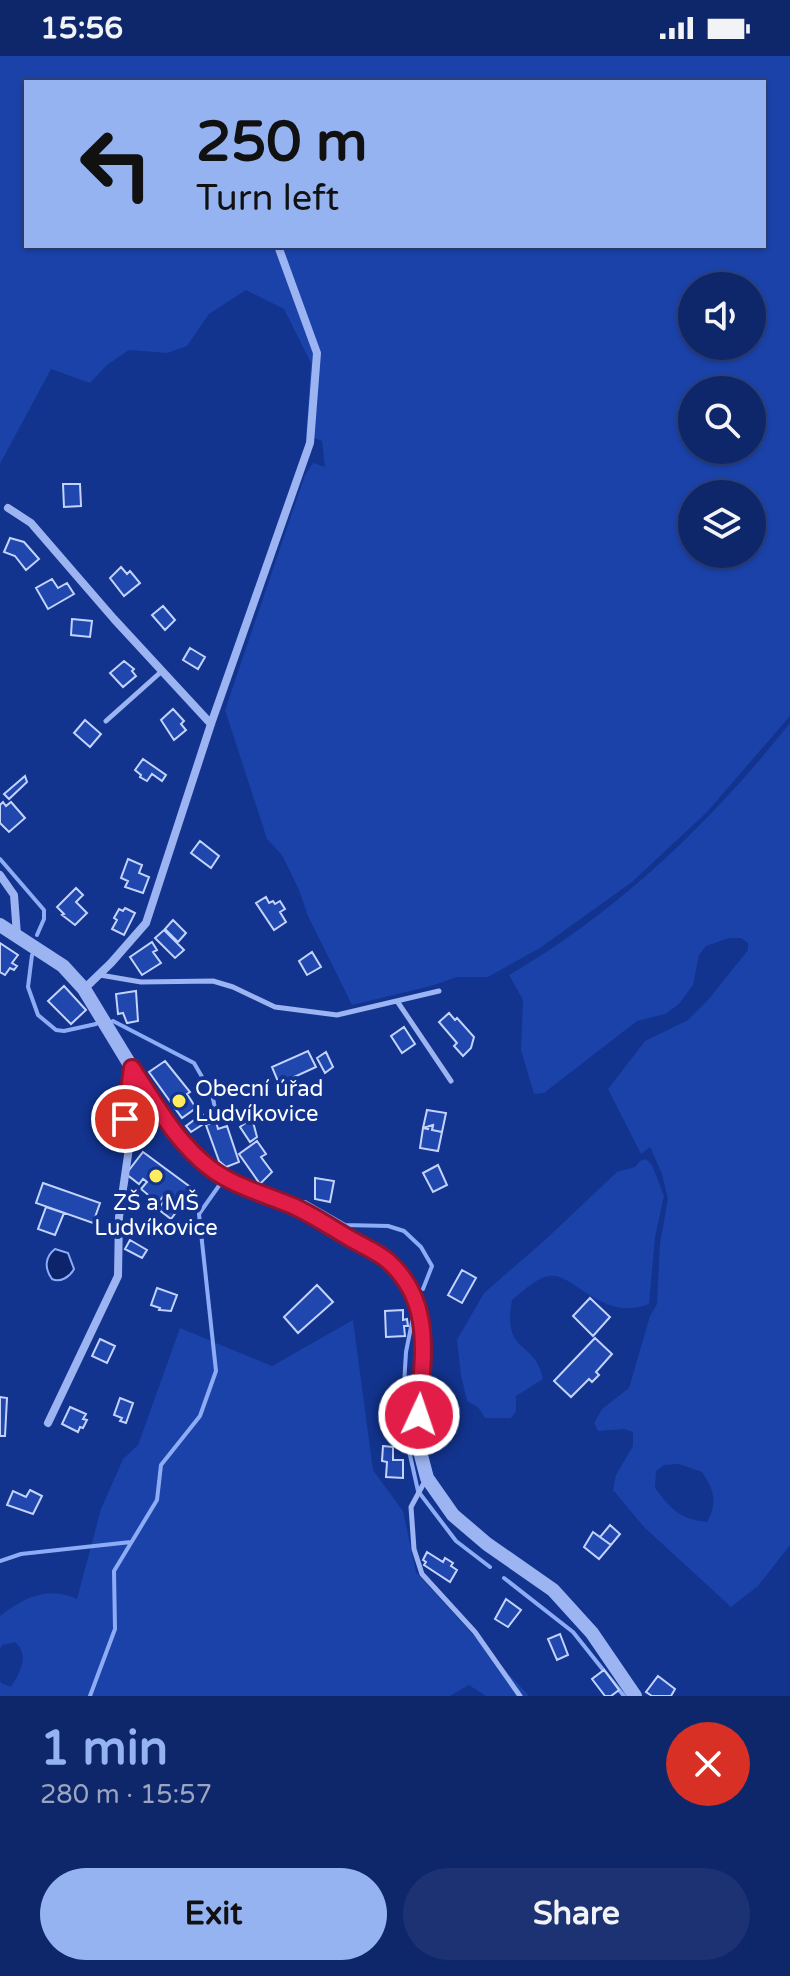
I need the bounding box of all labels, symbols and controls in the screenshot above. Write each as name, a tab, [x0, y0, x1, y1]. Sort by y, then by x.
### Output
text: 15:56	[40, 10, 123, 47]
text: 250 m	[196, 109, 367, 176]
icon: left	[64, 112, 168, 216]
text: Turn left	[196, 177, 339, 220]
map controls	[678, 272, 766, 568]
button: sound	[678, 272, 766, 360]
button: search	[678, 376, 766, 464]
button: layers	[678, 480, 766, 568]
place label: Obecní úřad Ludvíkovice	[195, 1076, 323, 1127]
pin	[91, 1085, 159, 1153]
marker: Obecní úřad Ludvíkovice	[170, 1092, 188, 1110]
icon: arrive	[103, 1097, 147, 1141]
marker: ZŠ a MŠ Ludvíkovice	[147, 1167, 165, 1185]
place label: ZŠ a MŠ Ludvíkovice	[94, 1189, 218, 1241]
position arrow	[377, 1373, 461, 1457]
text: 1 min	[40, 1720, 168, 1778]
button: close	[666, 1722, 750, 1806]
text: 280 m · 15:57	[40, 1779, 212, 1810]
button: Exit	[40, 1868, 387, 1960]
button: Share	[403, 1868, 750, 1960]

